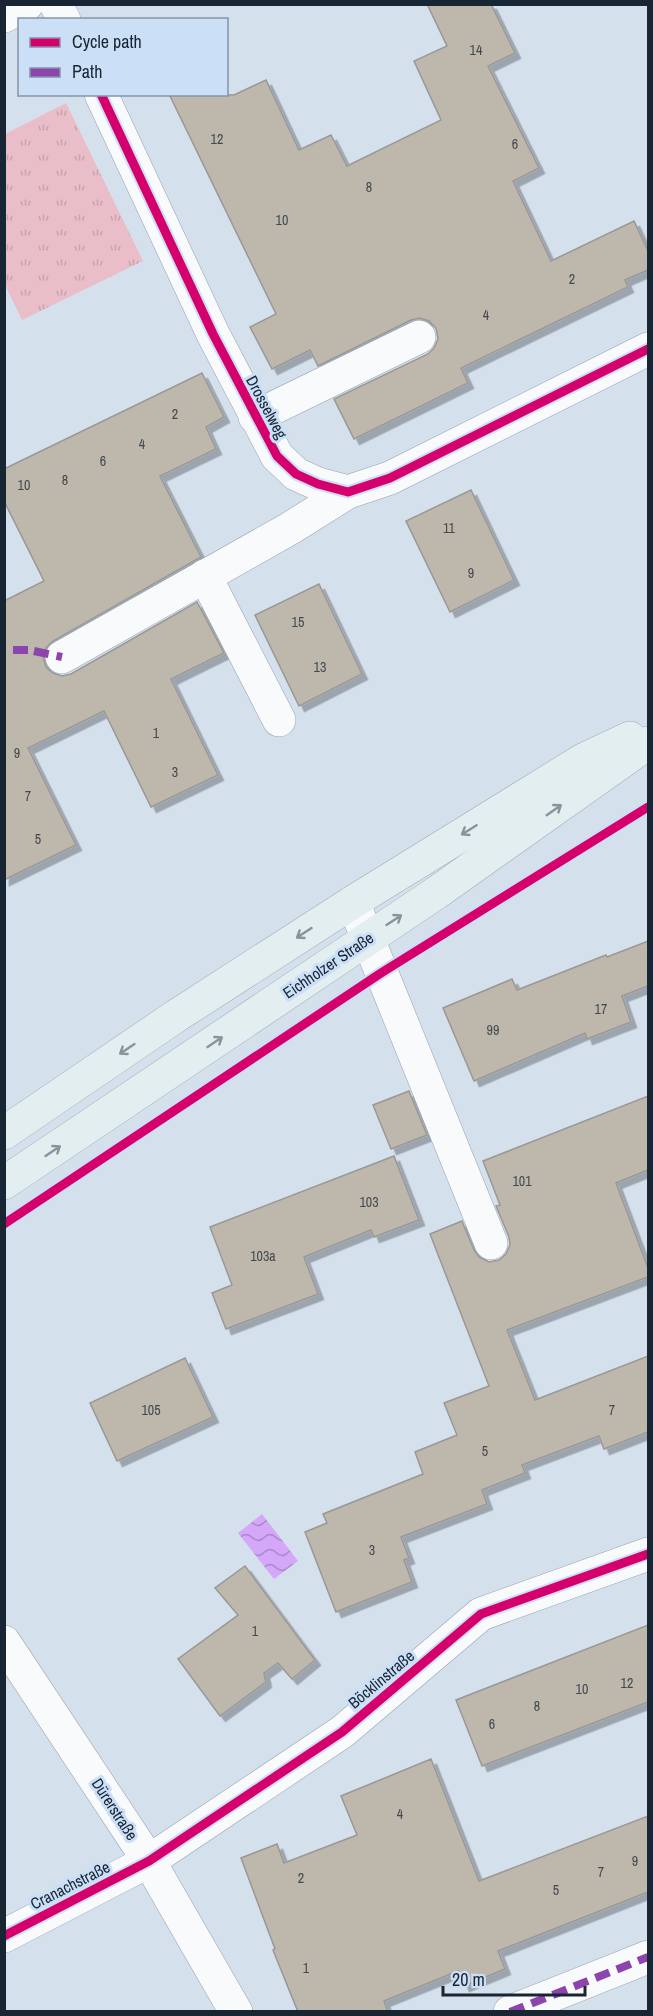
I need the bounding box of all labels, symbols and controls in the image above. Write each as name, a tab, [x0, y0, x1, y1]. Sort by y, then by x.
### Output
legend	[18, 18, 228, 96]
text: Cycle path	[72, 29, 142, 54]
house number: 14	[470, 41, 483, 59]
text: Path	[72, 59, 102, 84]
house number: 12	[211, 130, 223, 148]
house number: 6	[512, 135, 518, 153]
house number: 8	[366, 178, 372, 196]
house number: 10	[276, 211, 288, 229]
house number: 2	[569, 270, 575, 288]
house number: 4	[483, 306, 490, 324]
street label: Drosselweg	[241, 372, 293, 443]
house number: 2	[172, 405, 178, 423]
house number: 4	[139, 435, 146, 453]
house number: 6	[100, 452, 106, 470]
house number: 8	[62, 471, 68, 489]
house number: 10	[18, 476, 30, 494]
house number: 11	[443, 519, 456, 537]
house number: 9	[468, 564, 474, 582]
house number: 15	[292, 613, 304, 631]
house number: 13	[314, 658, 326, 676]
house number: 1	[153, 724, 160, 742]
house number: 9	[14, 744, 20, 762]
house number: 3	[172, 763, 178, 781]
house number: 7	[25, 787, 31, 805]
one-way arrow	[546, 804, 562, 816]
one-way arrow	[461, 824, 478, 836]
house number: 5	[35, 830, 41, 848]
one-way arrow	[385, 914, 402, 927]
street label: Eichholzer Straße	[278, 927, 378, 1003]
one-way arrow	[296, 928, 313, 940]
house number: 17	[595, 1000, 607, 1018]
house number: 99	[487, 1021, 499, 1039]
one-way arrow	[206, 1036, 223, 1048]
one-way arrow	[120, 1043, 136, 1055]
one-way arrow	[44, 1144, 61, 1156]
house number: 101	[512, 1172, 532, 1190]
house number: 103	[359, 1193, 379, 1211]
house number: 103a	[250, 1247, 276, 1265]
house number: 105	[141, 1401, 161, 1419]
house number: 7	[609, 1401, 615, 1419]
house number: 5	[482, 1442, 488, 1460]
house number: 3	[369, 1541, 375, 1559]
house number: 1	[252, 1622, 259, 1640]
street label: Böcklinstraße	[343, 1645, 419, 1713]
house number: 12	[621, 1674, 633, 1692]
house number: 10	[576, 1680, 588, 1698]
house number: 8	[534, 1697, 540, 1715]
house number: 6	[489, 1715, 495, 1733]
street label: Dürerstraße	[87, 1774, 143, 1844]
house number: 4	[397, 1805, 404, 1823]
house number: 9	[632, 1852, 638, 1870]
street label: Cranachstraße	[26, 1855, 114, 1915]
house number: 7	[598, 1863, 604, 1881]
house number: 2	[298, 1869, 304, 1887]
house number: 5	[553, 1881, 559, 1899]
house number: 1	[303, 1959, 310, 1977]
scale bar	[443, 1959, 586, 1997]
text: 20 m	[452, 1967, 485, 1992]

